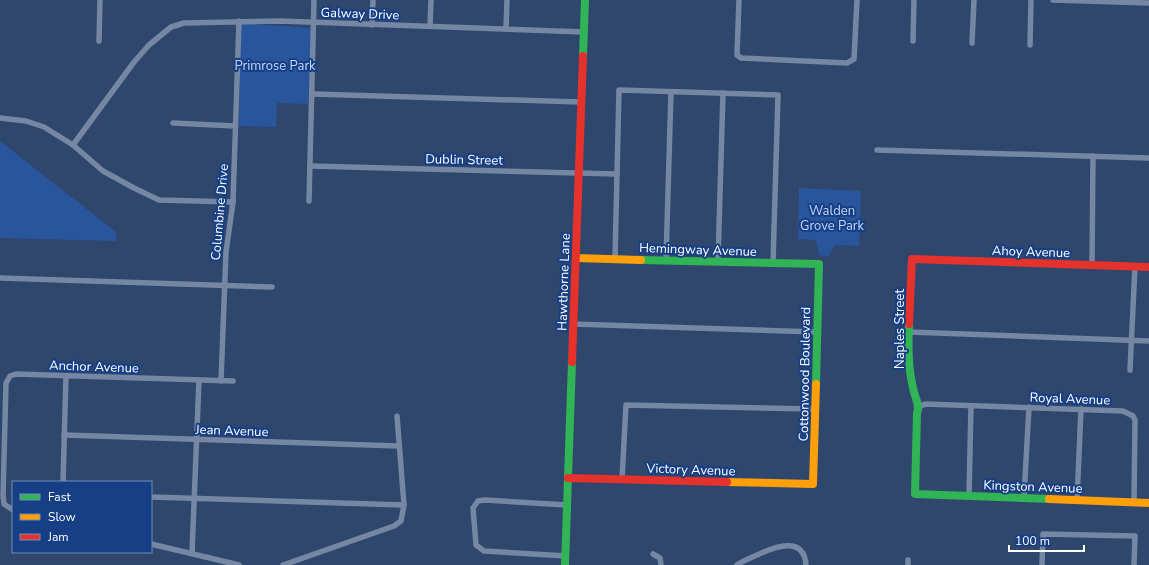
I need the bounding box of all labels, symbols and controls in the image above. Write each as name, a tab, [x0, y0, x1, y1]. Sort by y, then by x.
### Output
street label: Galway Drive	[320, 4, 400, 24]
park label: Primrose Park	[234, 57, 316, 75]
street label: Dublin Street	[425, 150, 503, 170]
street label: Columbine Drive	[207, 163, 233, 261]
park label: Walden Grove Park	[800, 202, 864, 235]
street label: Hawthorne Lane	[553, 233, 575, 331]
street label: Hemingway Avenue	[639, 239, 757, 261]
street label: Ahoy Avenue	[992, 242, 1070, 262]
street label: Naples Street	[891, 289, 909, 369]
street label: Cottonwood Boulevard	[795, 307, 815, 441]
street label: Anchor Avenue	[49, 356, 139, 378]
street label: Royal Avenue	[1029, 389, 1111, 409]
street label: Jean Avenue	[194, 421, 269, 441]
street label: Victory Avenue	[645, 459, 736, 481]
street label: Kingston Avenue	[983, 476, 1083, 498]
legend	[12, 481, 152, 553]
text: Fast	[48, 489, 71, 505]
text: Slow	[48, 509, 76, 525]
scale bar	[1009, 527, 1084, 553]
text: Jam	[47, 529, 69, 545]
text: 100 m	[1015, 533, 1050, 549]

